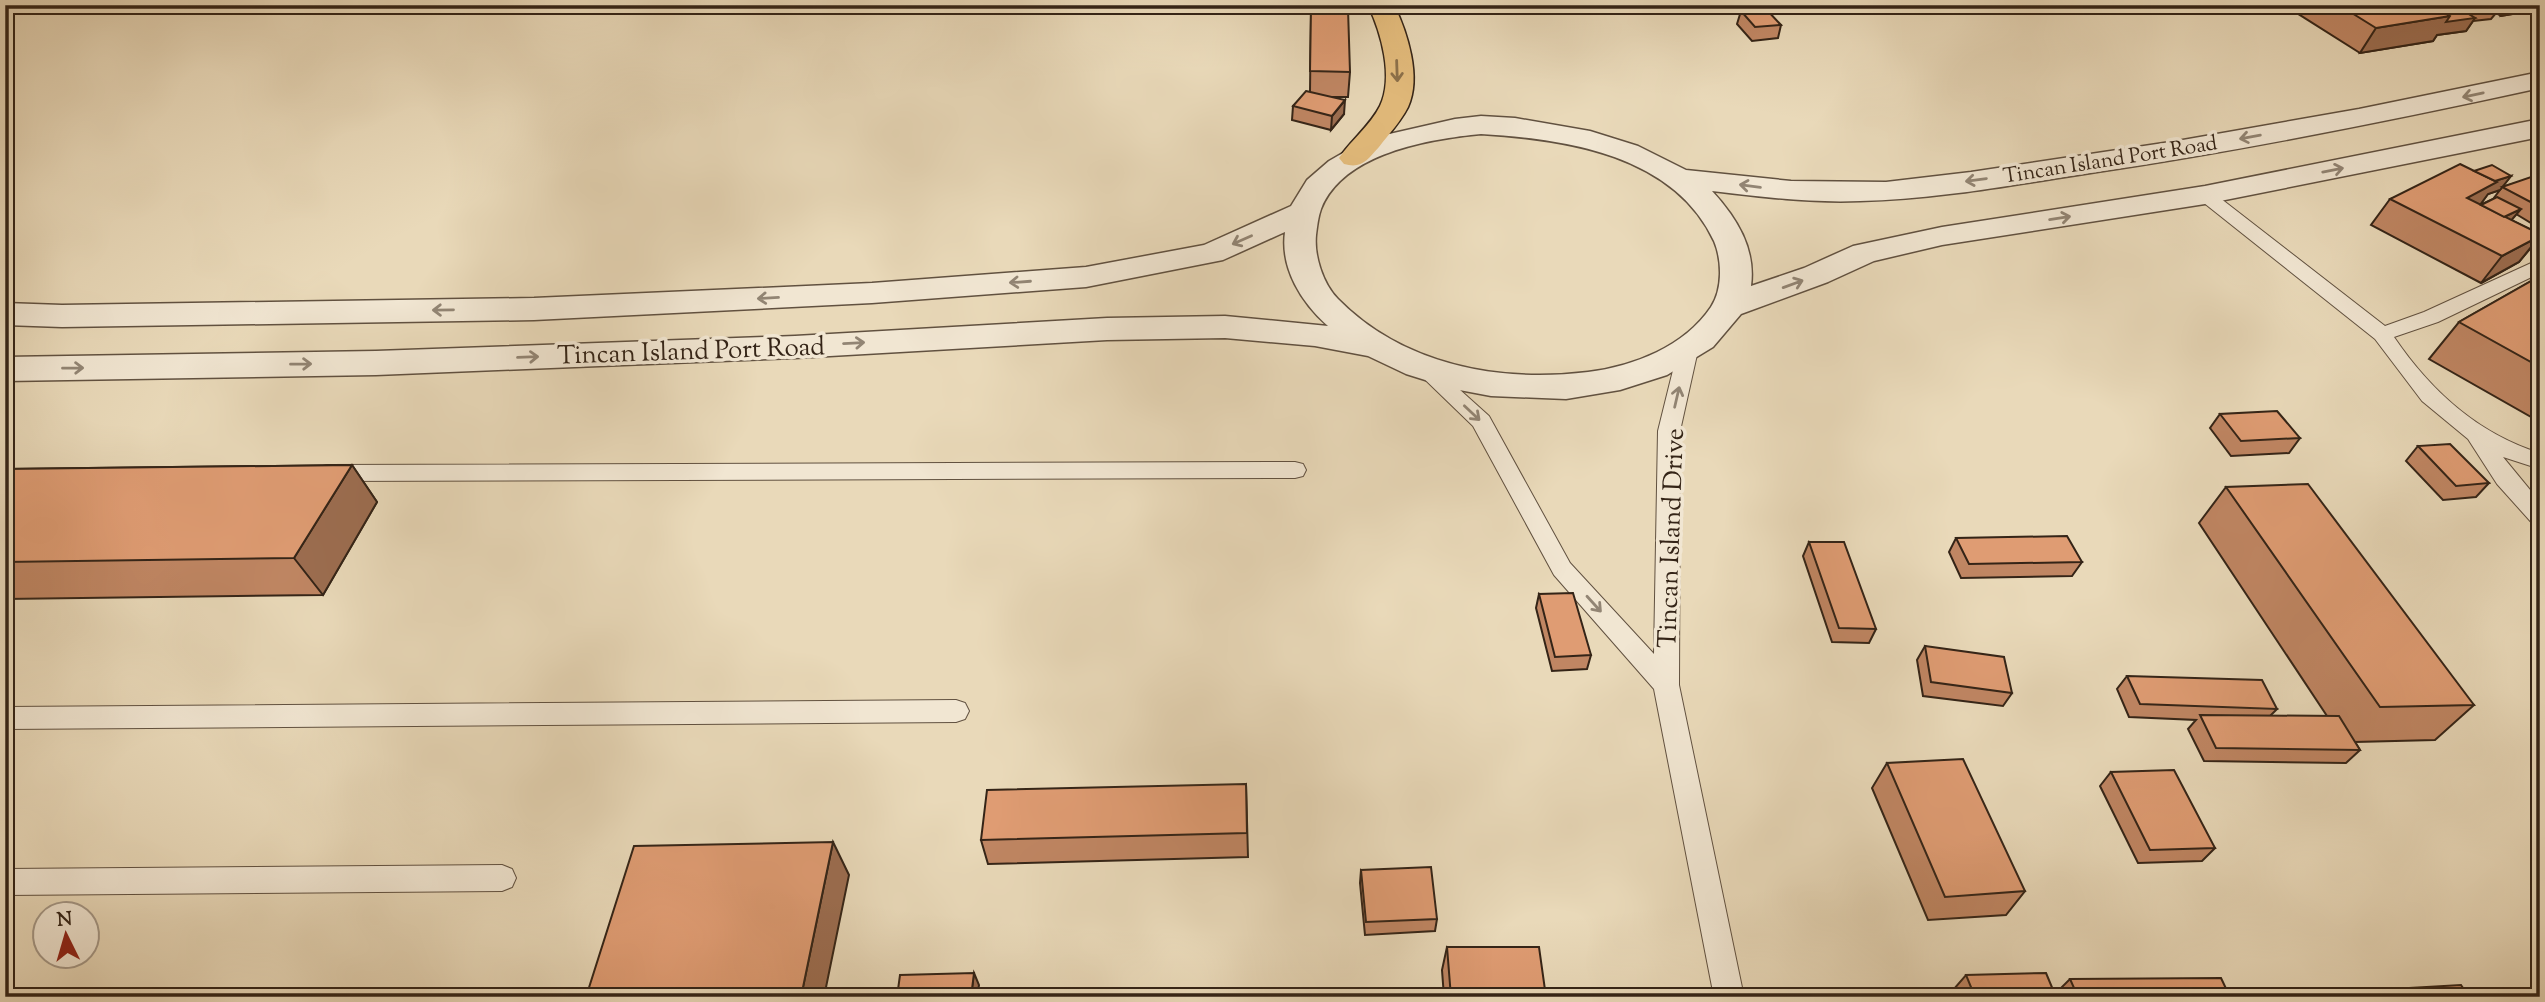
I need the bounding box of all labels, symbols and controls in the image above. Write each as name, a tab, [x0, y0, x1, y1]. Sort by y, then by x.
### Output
one-way arrow	[1391, 59, 1404, 82]
one-way arrow	[2462, 88, 2485, 102]
street label: Tincan Island Port Road	[2001, 129, 2220, 193]
one-way arrow	[2239, 131, 2262, 144]
one-way arrow	[2321, 163, 2344, 177]
one-way arrow	[1966, 174, 1988, 187]
one-way arrow	[1739, 180, 1762, 193]
one-way arrow	[2048, 211, 2071, 224]
one-way arrow	[1232, 234, 1253, 247]
one-way arrow	[1009, 276, 1031, 289]
one-way arrow	[1782, 276, 1804, 289]
one-way arrow	[757, 292, 780, 305]
one-way arrow	[432, 303, 455, 317]
street label: Tincan Island Port Road	[557, 329, 826, 376]
one-way arrow	[842, 337, 865, 350]
one-way arrow	[517, 351, 540, 364]
one-way arrow	[289, 357, 312, 371]
one-way arrow	[62, 361, 85, 375]
one-way arrow	[1671, 386, 1685, 409]
one-way arrow	[1463, 405, 1480, 422]
street label: Tincan Island Drive	[1650, 428, 1695, 649]
one-way arrow	[1586, 595, 1602, 613]
north arrow	[32, 900, 102, 970]
text: N	[56, 906, 73, 935]

